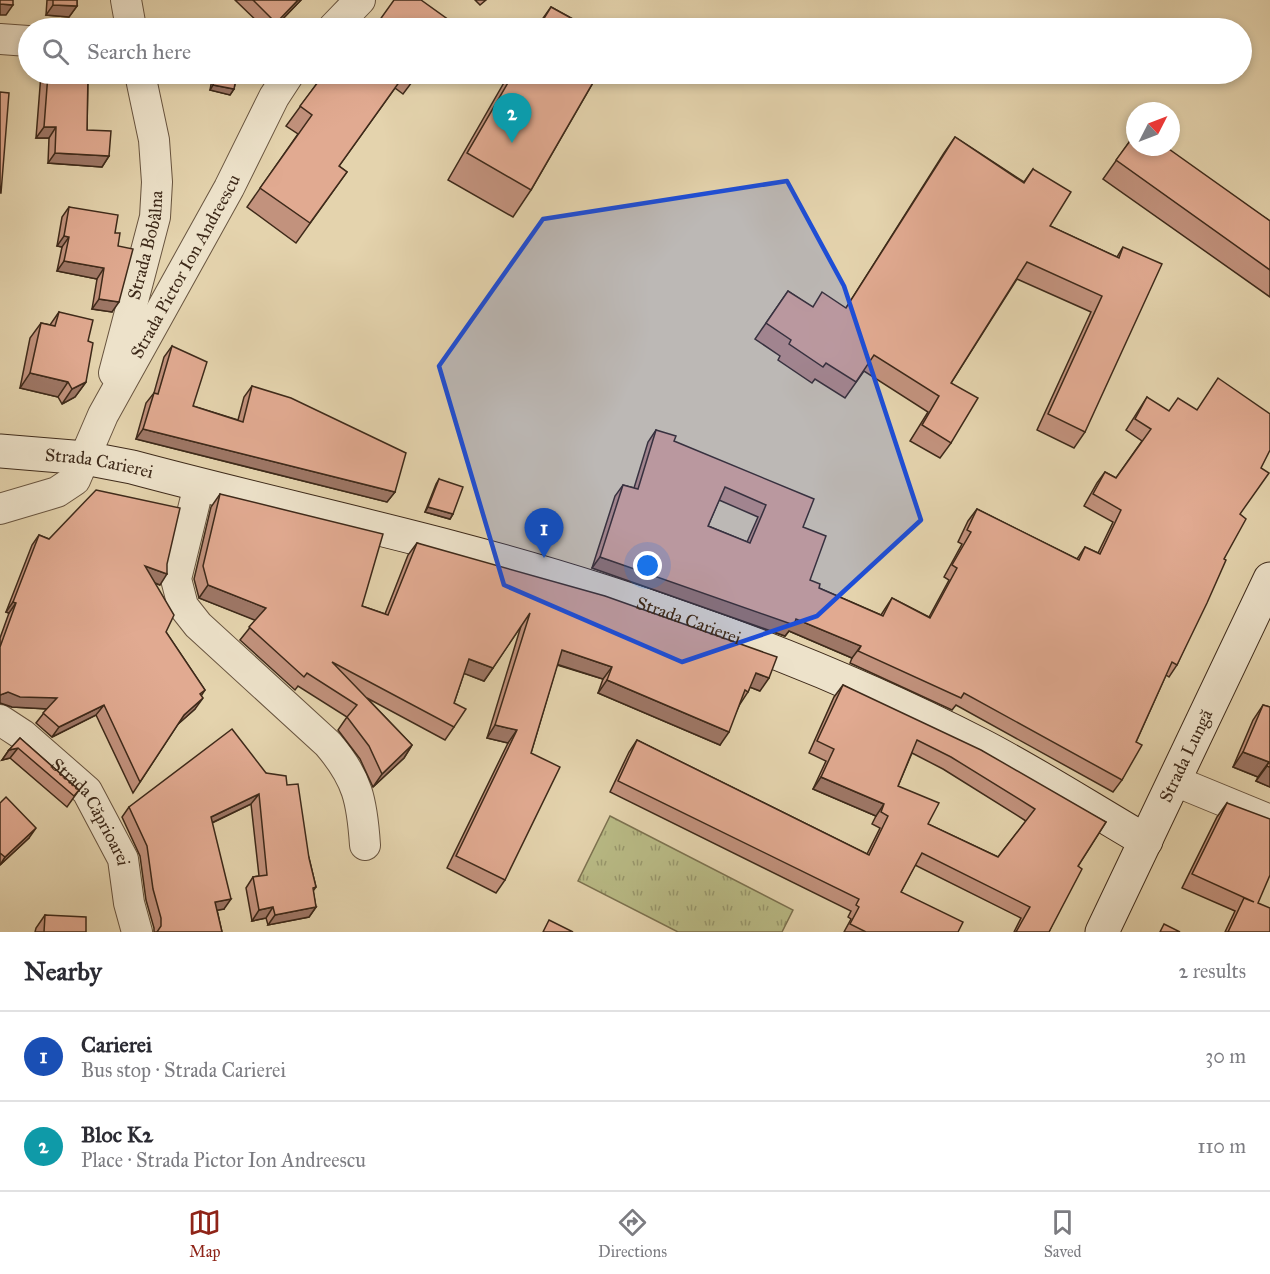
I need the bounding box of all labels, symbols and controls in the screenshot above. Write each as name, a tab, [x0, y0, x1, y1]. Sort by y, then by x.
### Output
search box	[18, 18, 1252, 84]
icon: search	[39, 35, 72, 68]
text: Search here	[87, 38, 191, 65]
pin: 2	[492, 94, 532, 143]
north arrow	[1126, 102, 1180, 156]
street label: Strada Pictor Ion Andreescu	[126, 170, 245, 362]
street label: Strada Bobâlna	[123, 190, 168, 302]
street label: Strada Carierei	[44, 444, 156, 483]
pin: 1	[524, 508, 564, 558]
your location	[633, 551, 662, 580]
street label: Strada Carierei	[633, 592, 744, 649]
street label: Strada Lungă	[1154, 706, 1217, 806]
street label: Strada Căprioarei	[46, 753, 135, 867]
text: Nearby	[24, 955, 102, 987]
text: 2 results	[1178, 959, 1246, 983]
text: Carierei	[81, 1031, 152, 1058]
text: 1	[40, 1044, 47, 1068]
text: 30 m	[1205, 1044, 1246, 1068]
text: Bus stop · Strada Carierei	[81, 1058, 286, 1082]
text: Bloc K2	[81, 1121, 153, 1148]
text: 2	[39, 1134, 48, 1158]
text: 110 m	[1198, 1134, 1246, 1158]
text: Place · Strada Pictor Ion Andreescu	[81, 1148, 366, 1172]
tab: Map	[188, 1206, 221, 1261]
tab: Directions	[598, 1206, 667, 1261]
tab: Saved	[1044, 1206, 1082, 1261]

